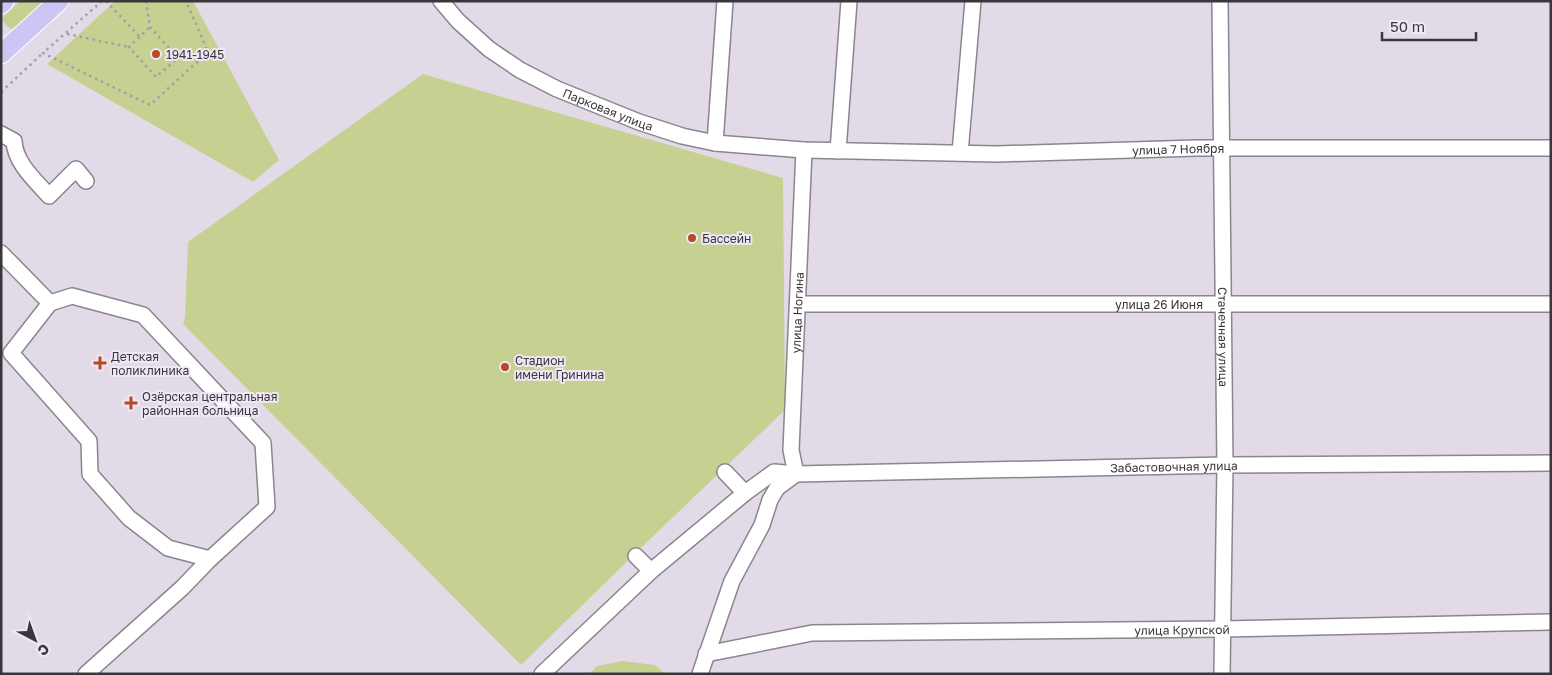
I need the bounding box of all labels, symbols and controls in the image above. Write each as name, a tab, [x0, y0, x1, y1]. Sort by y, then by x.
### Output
scale bar	[1382, 10, 1476, 42]
text: 50 m	[1390, 17, 1425, 35]
place label: 1941-1945	[166, 47, 224, 62]
marker: 1941-1945	[150, 48, 162, 60]
street label: Парковая улица	[561, 85, 655, 134]
street label: улица 7 Ноября	[1132, 141, 1224, 157]
place label: Бассейн	[702, 231, 751, 246]
marker: Бассейн	[686, 232, 698, 244]
street label: улица Ногина	[788, 272, 806, 354]
street label: Стачечная улица	[1216, 287, 1232, 387]
street label: улица 26 Июня	[1115, 297, 1203, 312]
place label: Детская поликлиника	[111, 349, 189, 378]
place label: Стадион имени Гринина	[515, 353, 604, 382]
marker: Детская поликлиника	[93, 356, 107, 370]
marker: Стадион имени Гринина	[499, 361, 511, 373]
place label: Озёрская центральная районная больница	[142, 389, 277, 418]
marker: Озёрская центральная районная больница	[124, 396, 138, 410]
street label: Забастовочная улица	[1110, 457, 1238, 475]
north arrow	[10, 615, 60, 665]
street label: улица Крупской	[1134, 621, 1230, 637]
text: С	[34, 641, 53, 660]

